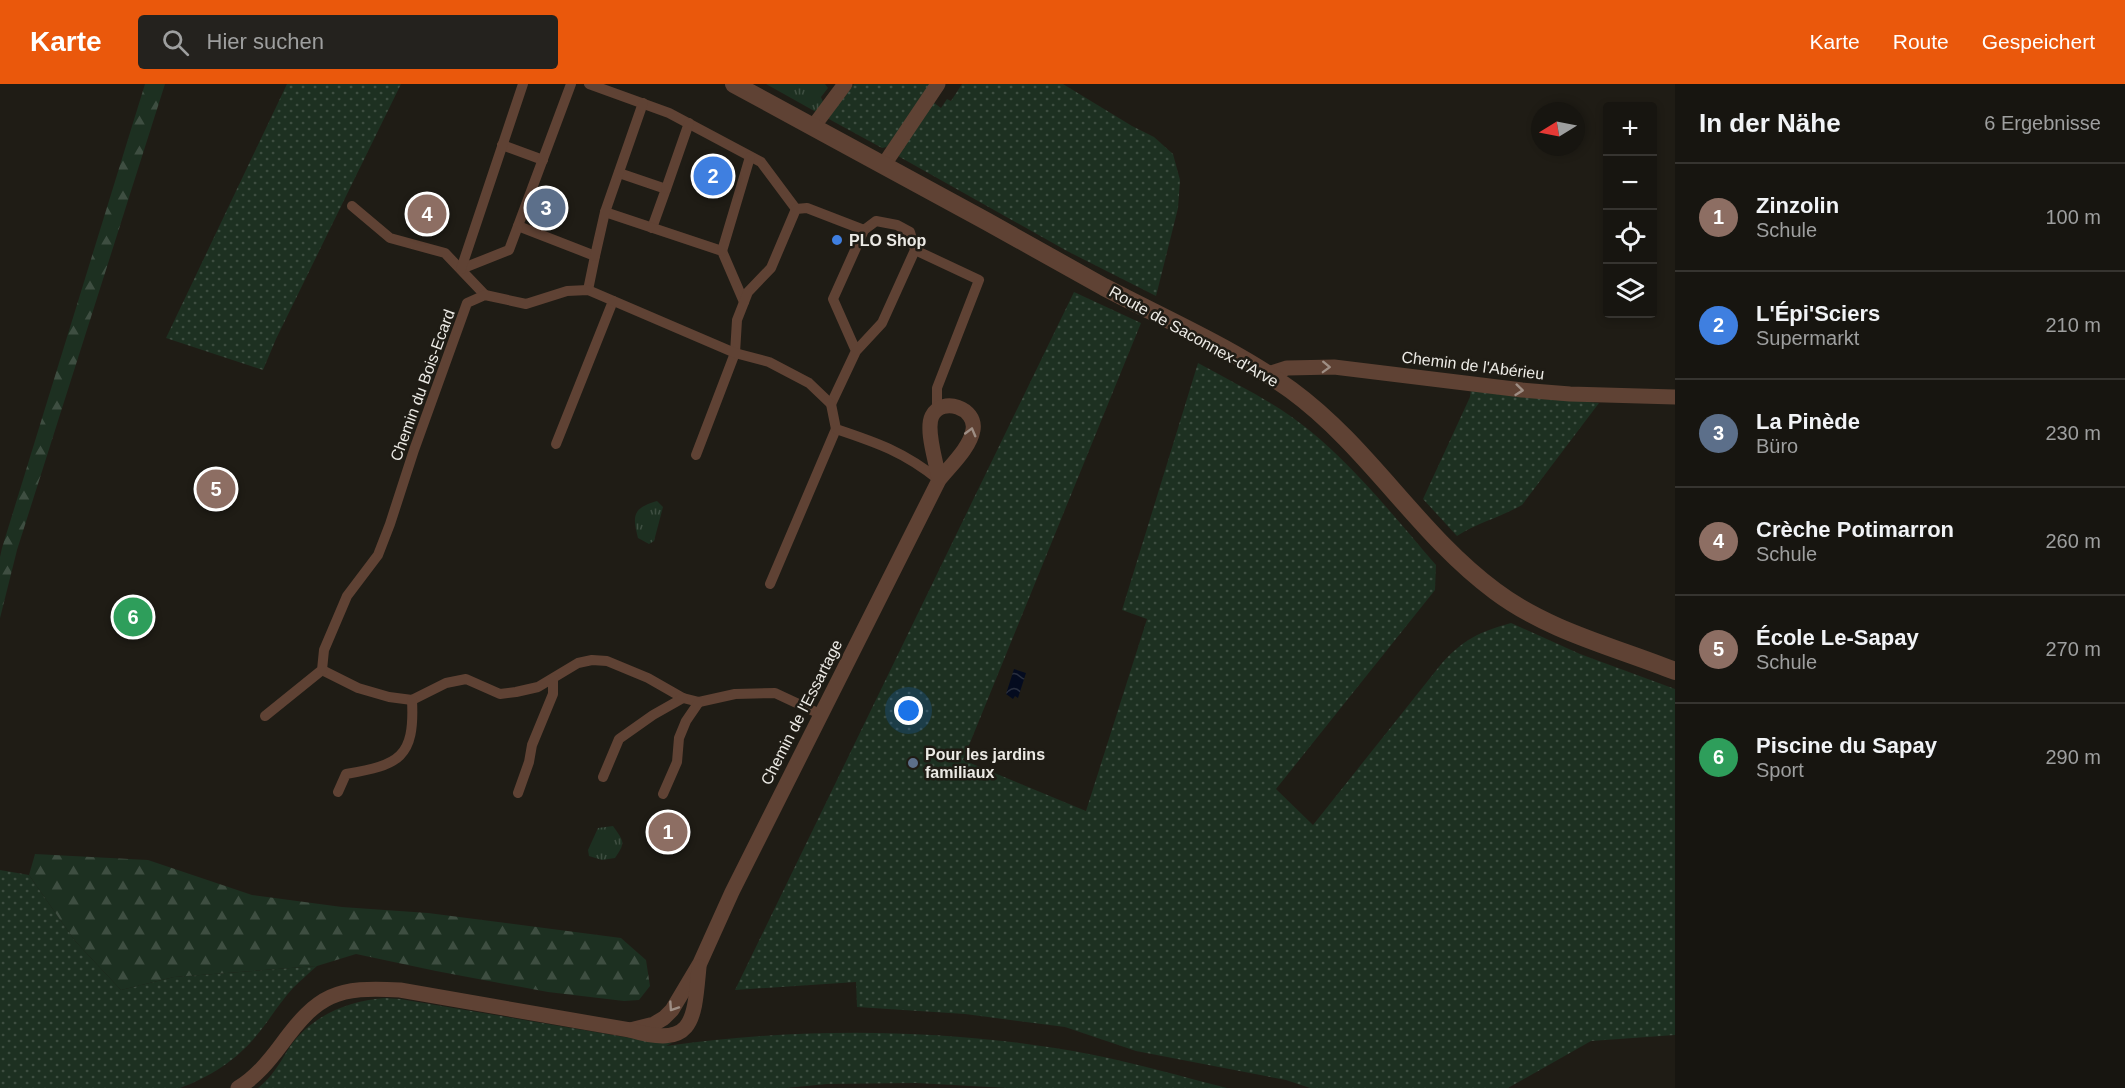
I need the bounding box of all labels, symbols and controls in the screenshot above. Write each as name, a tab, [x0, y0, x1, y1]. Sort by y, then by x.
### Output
search box	[138, 15, 558, 69]
text: Karte	[30, 26, 102, 57]
icon: search	[159, 26, 192, 59]
text: Hier suchen	[207, 29, 324, 54]
text: Karte	[1810, 30, 1860, 53]
text: Route	[1893, 30, 1949, 53]
text: Gespeichert	[1982, 30, 2095, 53]
north arrow	[1531, 102, 1585, 156]
map controls	[1603, 102, 1657, 318]
button: +	[1603, 102, 1657, 156]
text: In der Nähe	[1699, 108, 1841, 138]
text: 6 Ergebnisse	[1984, 112, 2101, 134]
pin: 2	[694, 154, 732, 199]
button: −	[1603, 156, 1657, 210]
pin: 3	[526, 186, 566, 230]
pin: 4	[408, 192, 446, 236]
text: Zinzolin	[1756, 193, 1839, 218]
text: 1	[1713, 206, 1724, 228]
text: 100 m	[2045, 206, 2101, 228]
button: locate	[1603, 210, 1657, 264]
text: Schule	[1756, 219, 1817, 241]
place label: PLO Shop	[849, 232, 927, 249]
marker: PLO Shop	[830, 233, 844, 247]
button: layers	[1603, 264, 1657, 318]
street label: Route de Saconnex-d'Arve	[1106, 283, 1281, 390]
text: L'Épi'Sciers	[1756, 301, 1880, 326]
street label: Chemin du Bois-Ecard	[387, 307, 458, 463]
text: 2	[1713, 314, 1724, 336]
text: 210 m	[2045, 314, 2101, 336]
text: Supermarkt	[1756, 327, 1859, 349]
street label: Chemin de l'Abérieu	[1401, 348, 1545, 383]
one-way arrow	[1321, 361, 1330, 373]
one-way arrow	[1515, 383, 1524, 396]
text: La Pinède	[1756, 409, 1860, 434]
text: 3	[1713, 422, 1724, 444]
text: 230 m	[2045, 422, 2101, 444]
one-way arrow	[964, 427, 976, 438]
text: Büro	[1756, 435, 1798, 457]
pin: 5	[196, 466, 236, 512]
text: Crèche Potimarron	[1756, 517, 1954, 542]
text: 4	[1713, 530, 1724, 552]
text: 260 m	[2045, 530, 2101, 552]
text: Schule	[1756, 543, 1817, 565]
pin: 6	[114, 594, 152, 640]
text: École Le-Sapay	[1756, 625, 1919, 650]
street label: Chemin de l'Essartage	[757, 637, 845, 788]
text: 5	[1713, 638, 1724, 660]
text: 270 m	[2045, 638, 2101, 660]
text: Schule	[1756, 651, 1817, 673]
your location	[894, 696, 923, 725]
text: Piscine du Sapay	[1756, 733, 1937, 758]
place label: Pour les jardins familiaux	[925, 746, 1045, 781]
text: 6	[1713, 746, 1724, 768]
text: 290 m	[2045, 746, 2101, 768]
marker: Pour les jardins familiaux	[906, 756, 920, 770]
text: Sport	[1756, 759, 1804, 781]
pin: 1	[648, 810, 688, 855]
one-way arrow	[669, 1000, 680, 1011]

